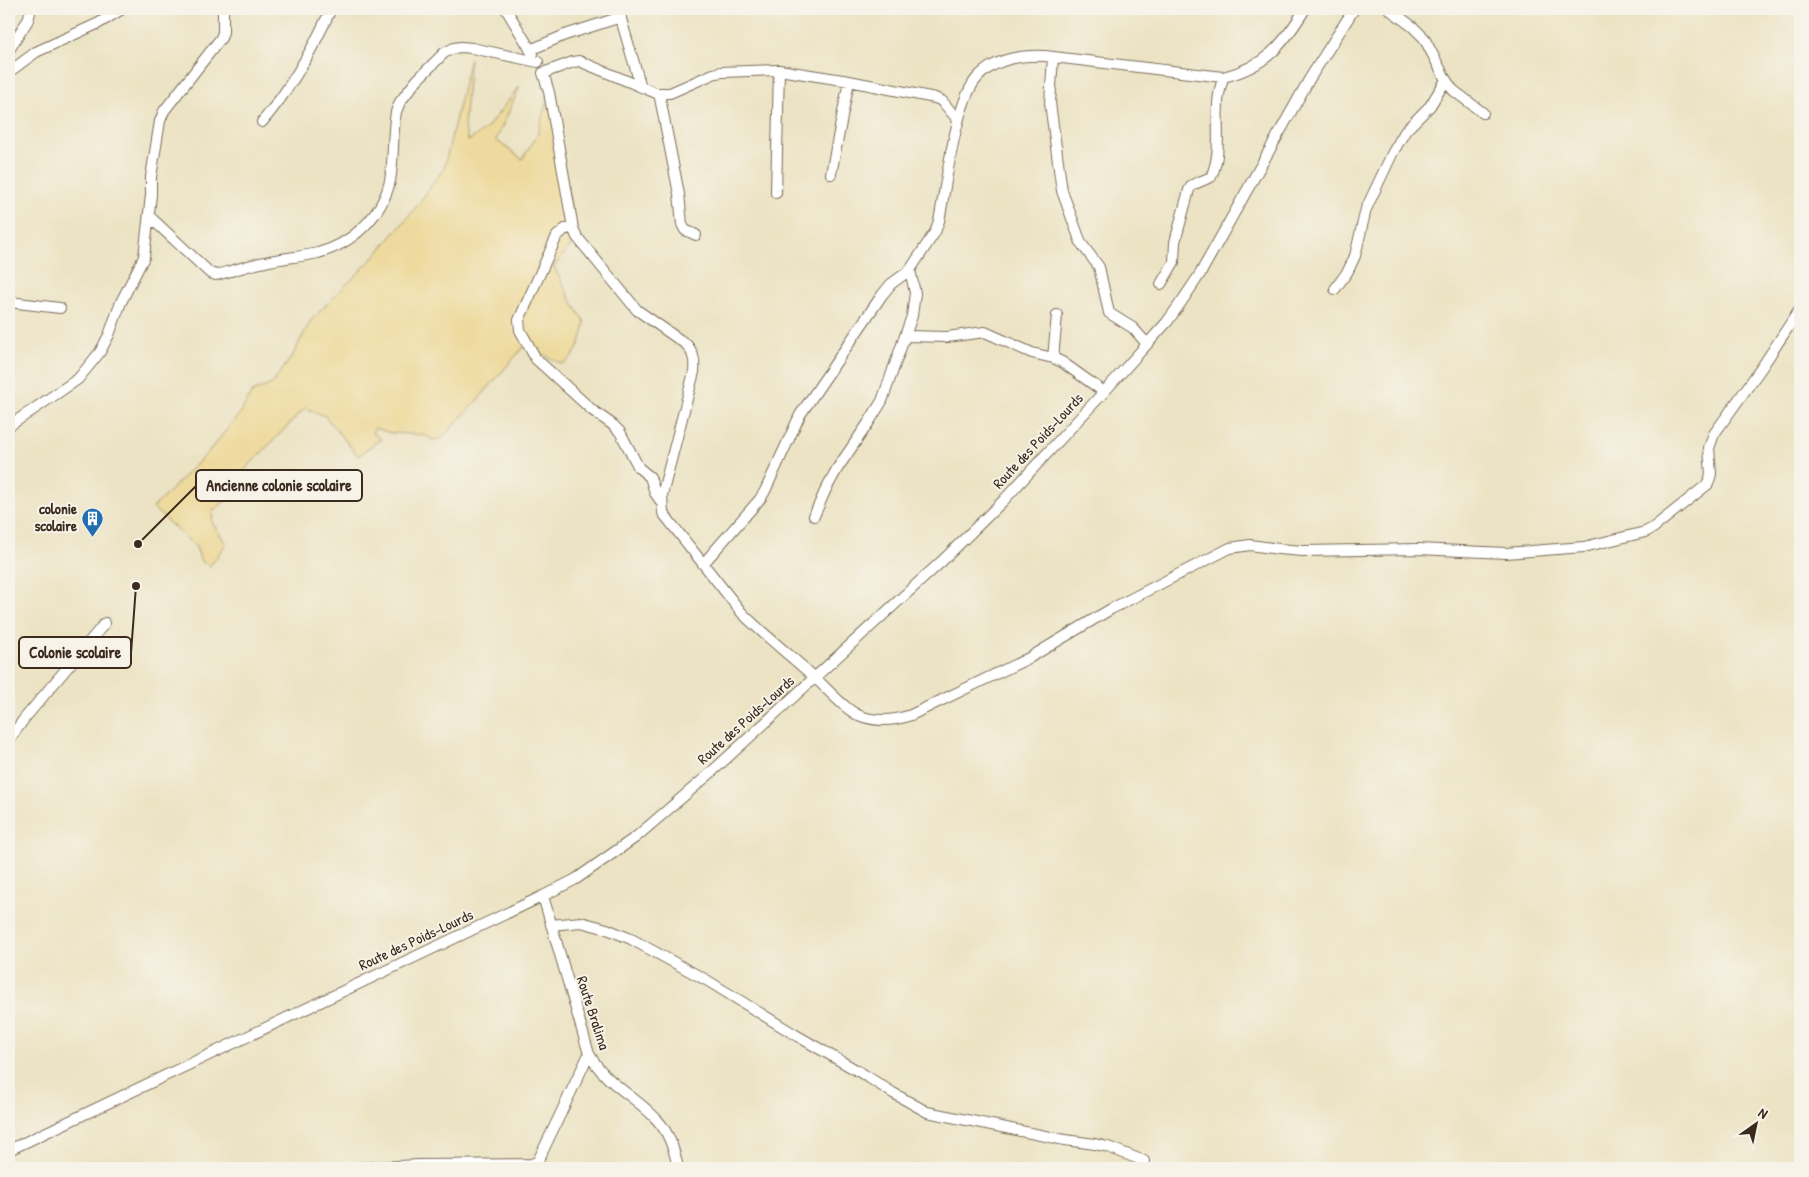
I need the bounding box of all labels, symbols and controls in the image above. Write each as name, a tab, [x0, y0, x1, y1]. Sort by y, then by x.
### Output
street label: Route des Poids-Lourds	[988, 388, 1088, 493]
callout: Ancienne colonie scolaire	[196, 470, 362, 501]
text: Ancienne colonie scolaire	[206, 474, 352, 496]
place label: colonie scolaire	[34, 498, 77, 536]
building icon: colonie scolaire	[81, 506, 105, 537]
callout: Colonie scolaire	[19, 637, 131, 668]
text: Colonie scolaire	[29, 641, 122, 663]
street label: Route des Poids-Lourds	[693, 670, 799, 769]
street label: Route des Poids-Lourds	[355, 904, 477, 975]
street label: Route Bralima	[572, 973, 615, 1052]
north arrow	[1732, 1100, 1782, 1150]
text: N	[1755, 1103, 1772, 1123]

